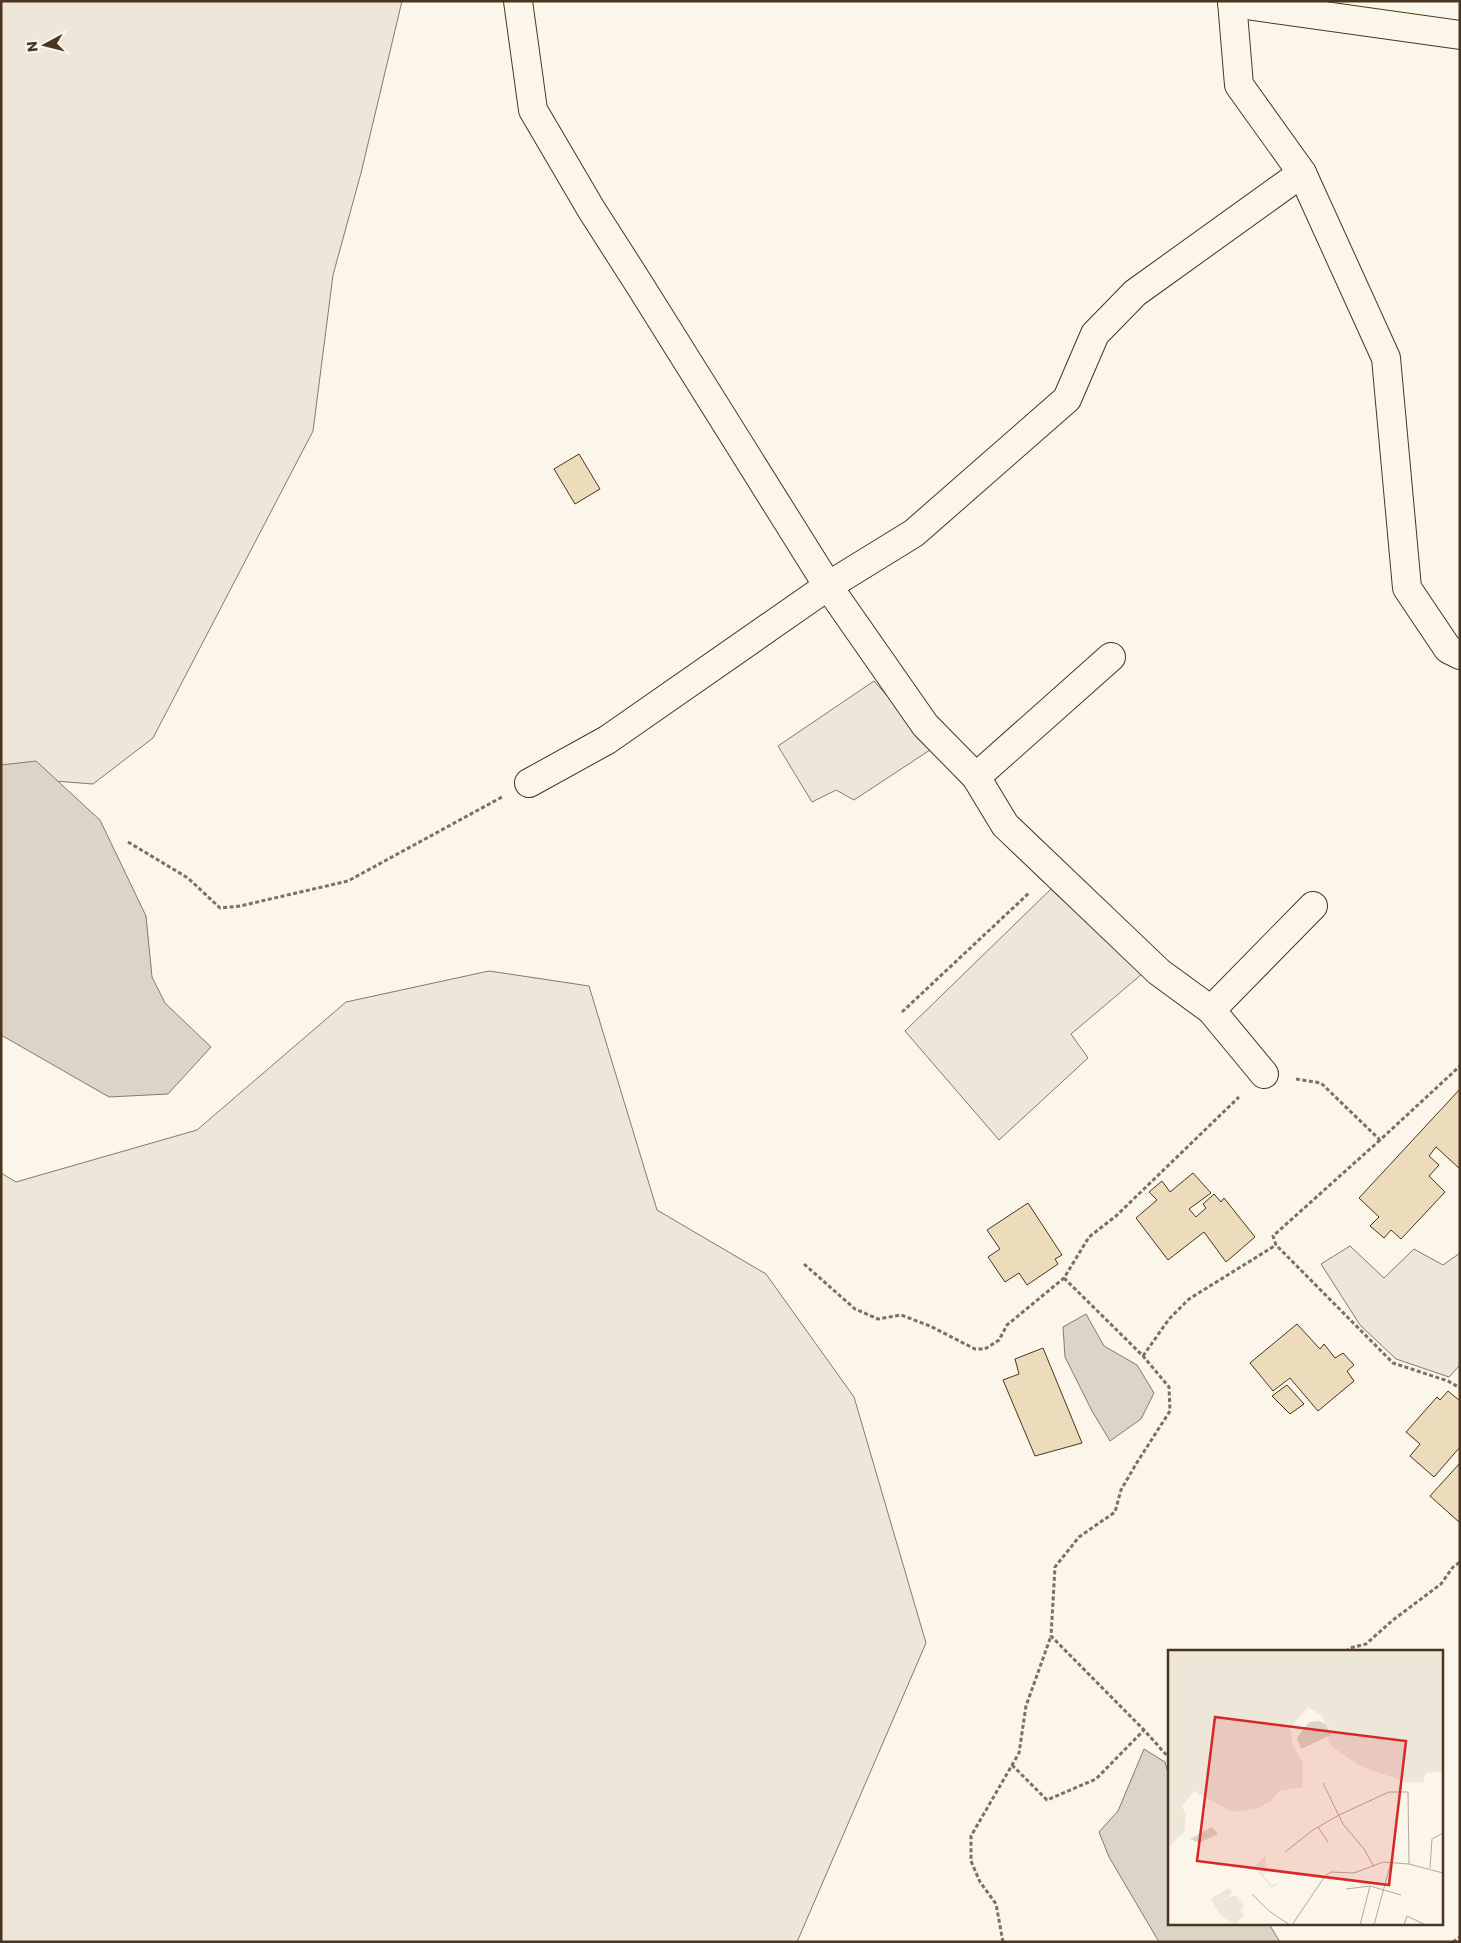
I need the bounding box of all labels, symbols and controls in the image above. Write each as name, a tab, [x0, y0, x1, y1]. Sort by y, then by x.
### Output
north arrow	[20, 20, 70, 70]
text: N	[22, 40, 43, 53]
inset map	[1168, 1650, 1444, 1926]

